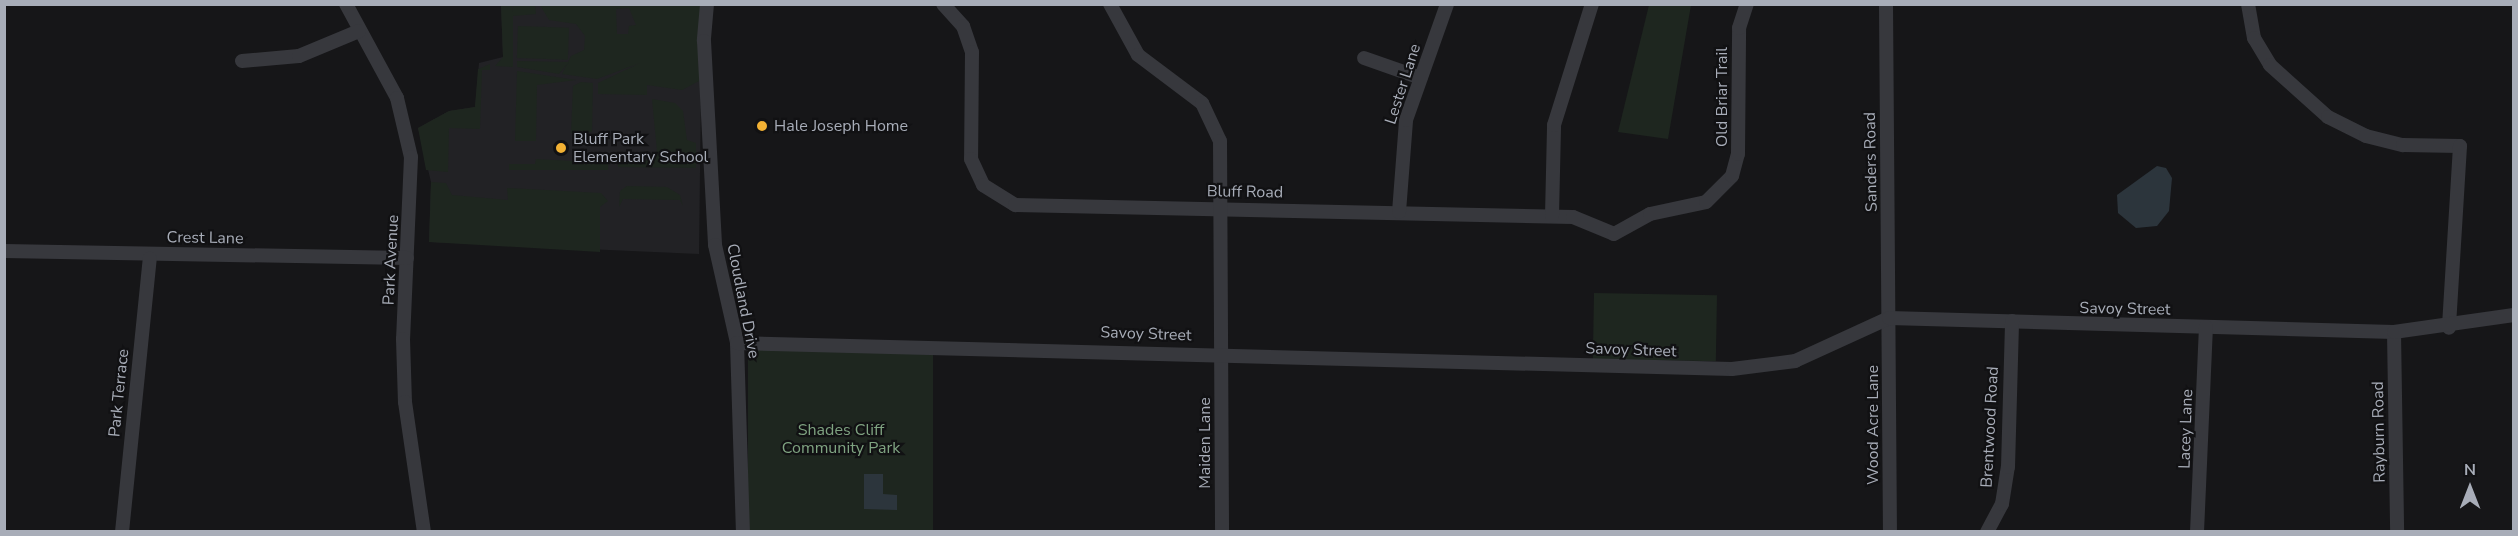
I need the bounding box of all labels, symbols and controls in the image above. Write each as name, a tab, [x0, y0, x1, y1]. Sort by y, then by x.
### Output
street label: Lester Lane	[1381, 41, 1425, 127]
street label: Old Briar Trail	[1712, 47, 1732, 147]
street label: Sanders Road	[1861, 112, 1881, 212]
place label: Hale Joseph Home	[774, 116, 908, 136]
marker: Hale Joseph Home	[755, 119, 769, 133]
place label: Bluff Park Elementary School	[573, 129, 708, 167]
marker: Bluff Park Elementary School	[554, 141, 568, 155]
street label: Bluff Road	[1207, 182, 1283, 202]
street label: Park Avenue	[379, 214, 403, 306]
street label: Crest Lane	[166, 228, 244, 248]
street label: Cloudland Drive	[722, 242, 764, 360]
street label: Savoy Street	[2079, 299, 2171, 319]
street label: Savoy Street	[1100, 323, 1192, 345]
street label: Savoy Street	[1585, 339, 1677, 361]
street label: Park Terrace	[105, 348, 133, 438]
street label: Wood Acre Lane	[1863, 365, 1883, 485]
street label: Brentwood Road	[1977, 366, 2003, 488]
street label: Rayburn Road	[2369, 381, 2389, 483]
street label: Lacey Lane	[2175, 389, 2197, 469]
street label: Maiden Lane	[1195, 397, 1215, 489]
park label: Shades Cliff Community Park	[782, 420, 900, 458]
north arrow	[2440, 458, 2500, 518]
text: N	[2464, 459, 2476, 481]

